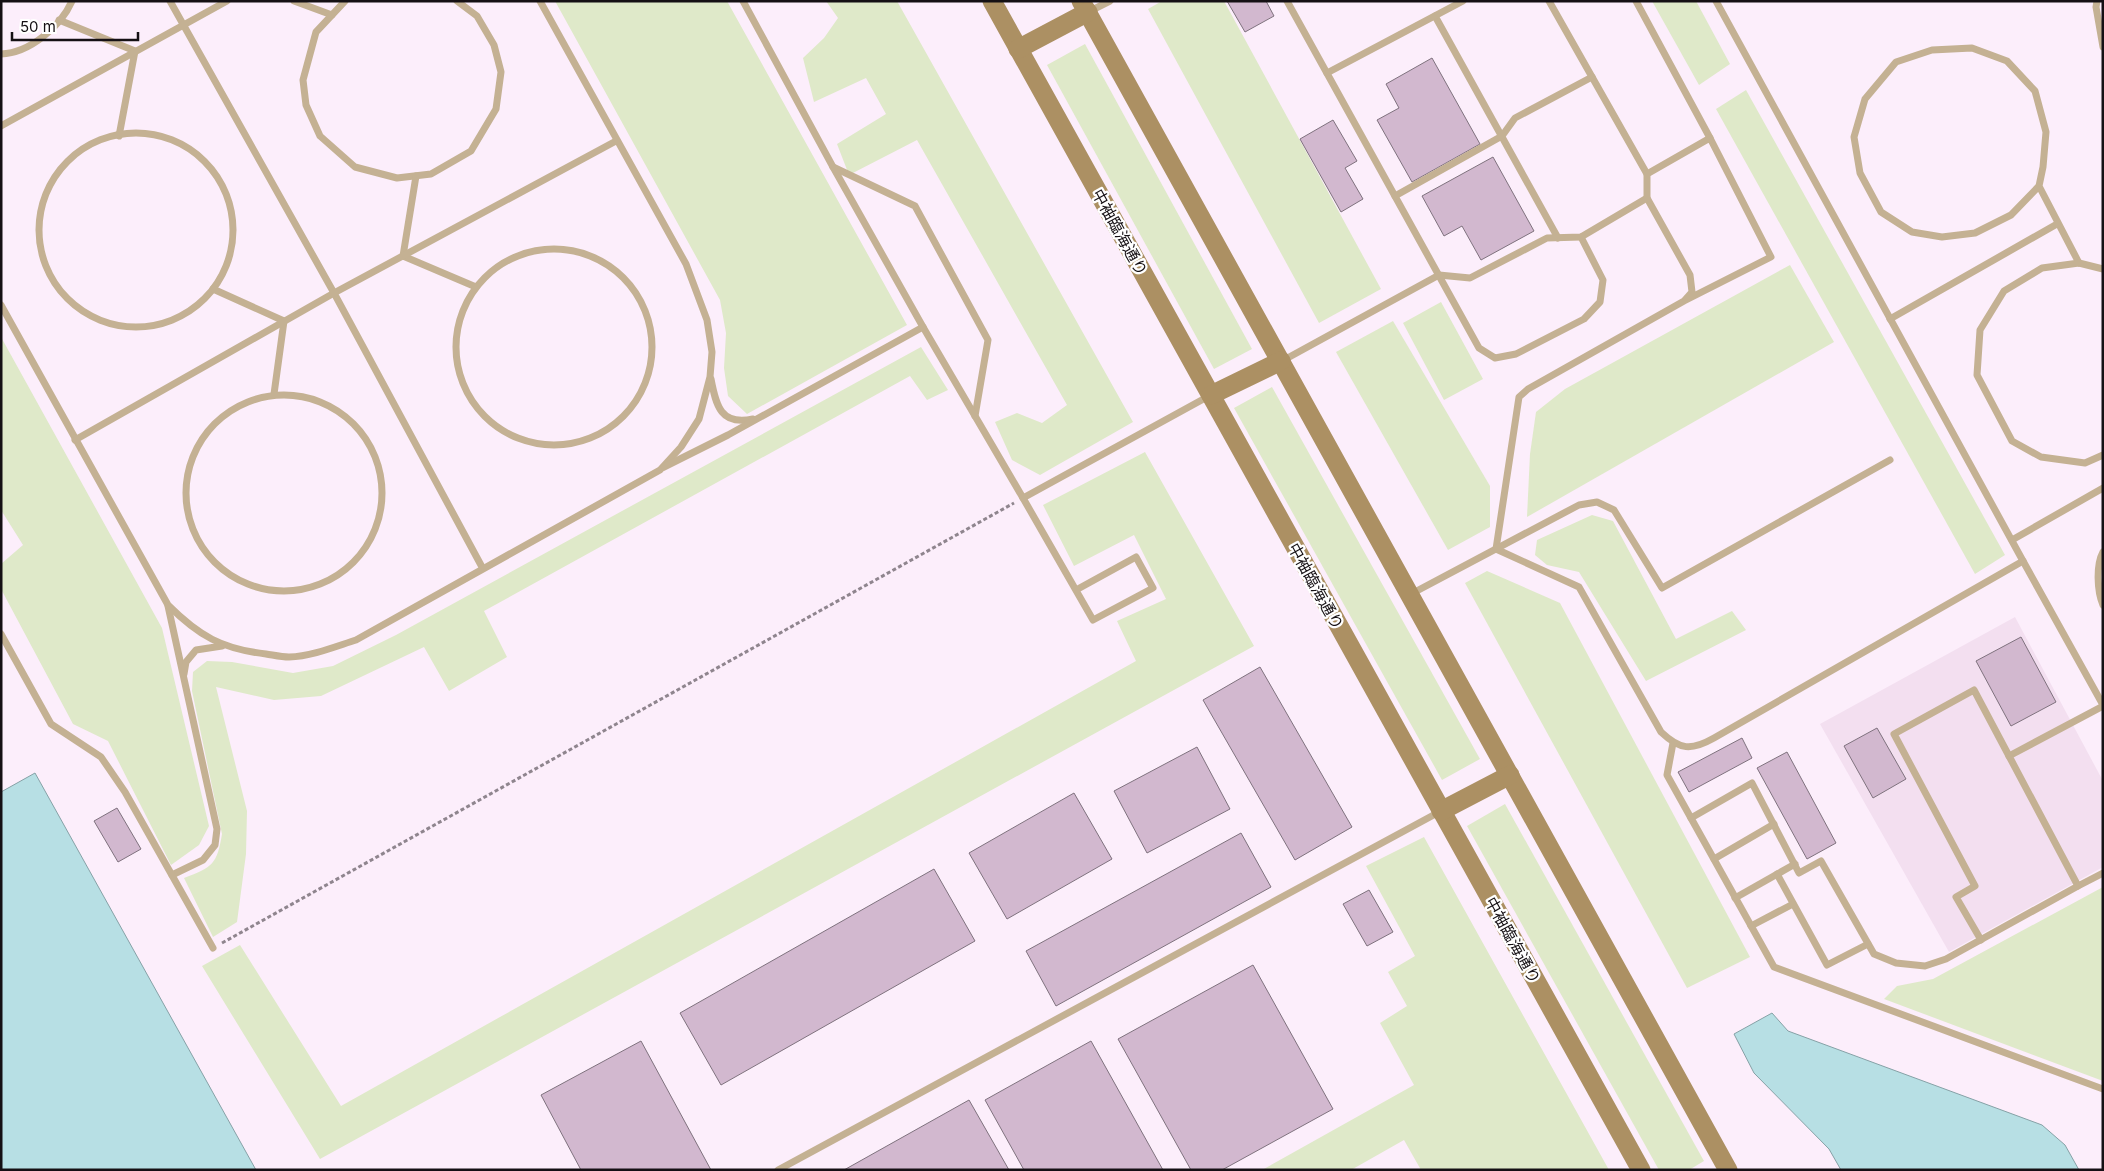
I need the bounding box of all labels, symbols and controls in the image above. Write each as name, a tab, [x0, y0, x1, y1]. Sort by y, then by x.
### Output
scale bar	[12, 10, 139, 42]
text: 50 m	[20, 17, 56, 36]
street label: 中袖臨海通り	[1088, 185, 1152, 279]
street label: 中袖臨海通り	[1284, 539, 1348, 633]
street label: 中袖臨海通り	[1481, 893, 1545, 987]

